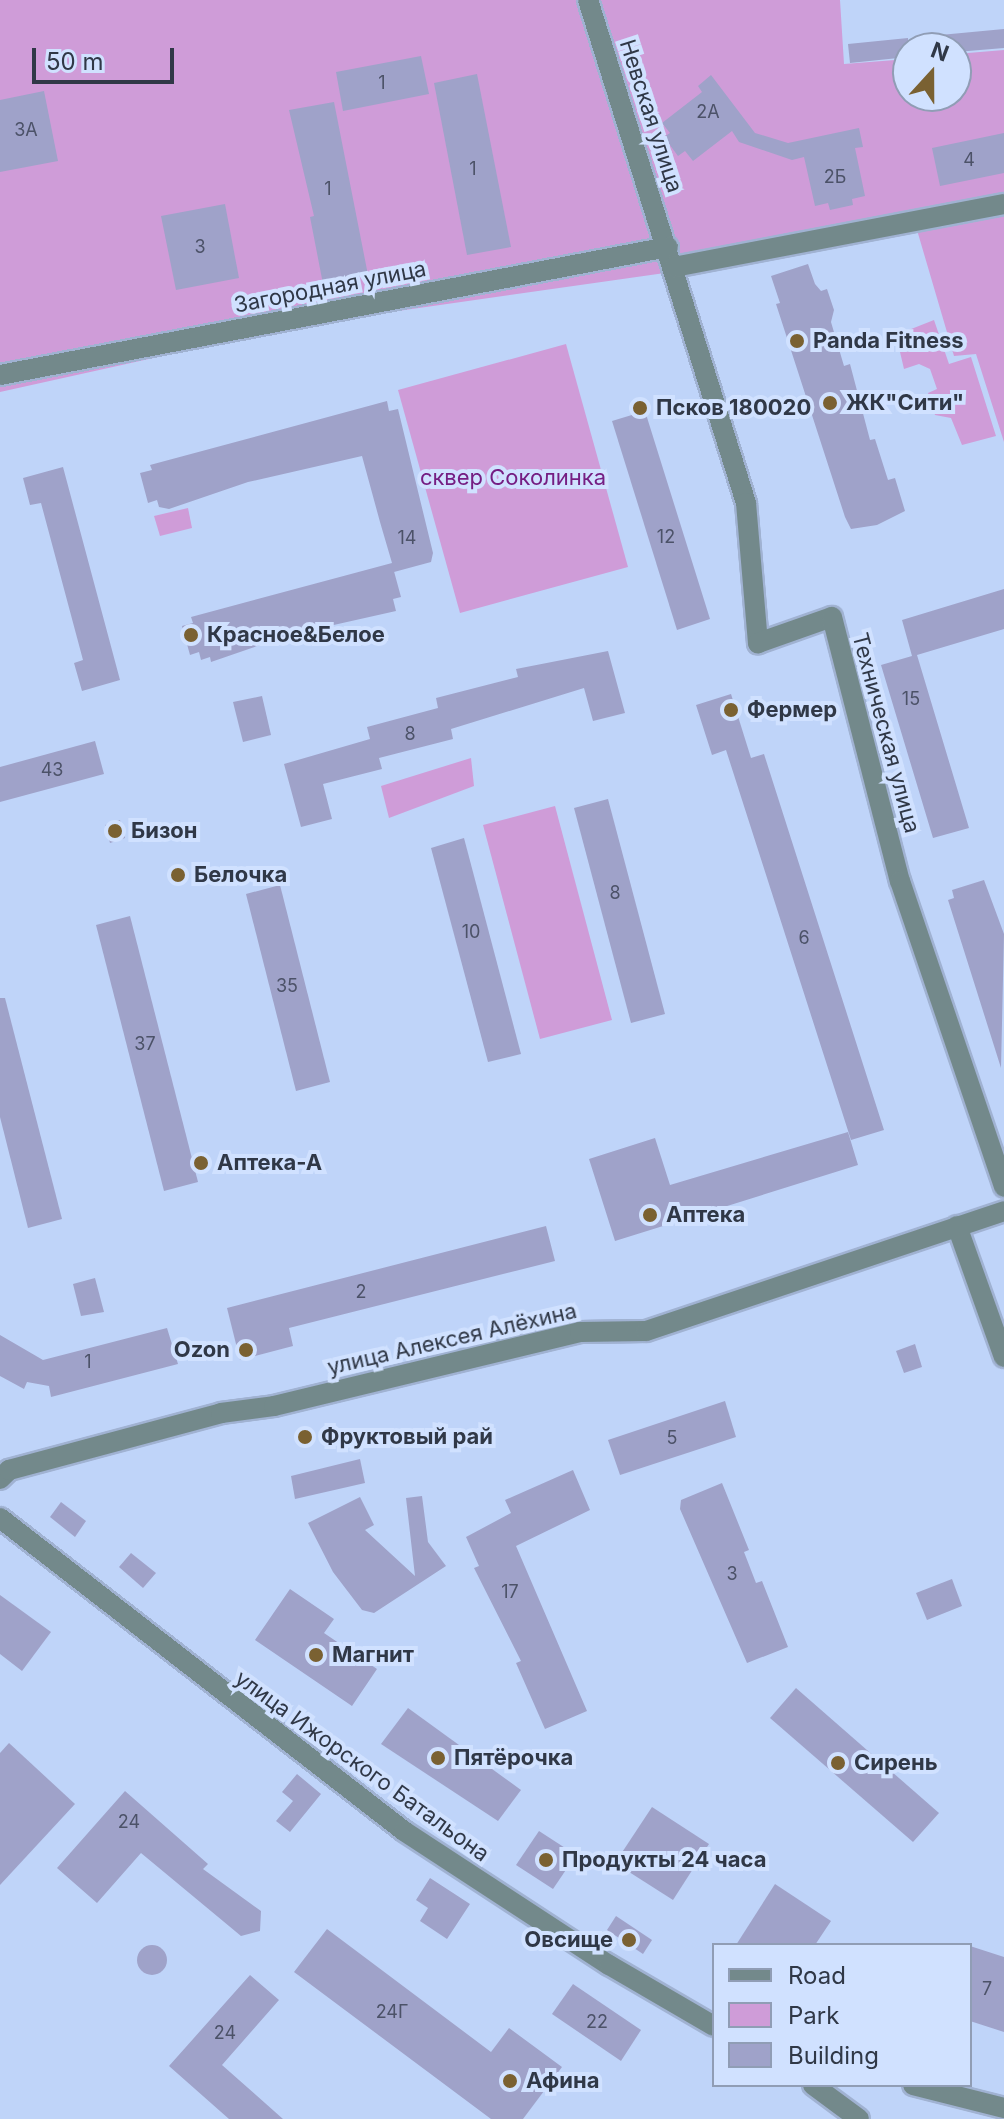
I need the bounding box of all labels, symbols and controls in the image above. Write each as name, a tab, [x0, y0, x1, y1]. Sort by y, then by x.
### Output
scale bar	[36, 32, 178, 82]
north arrow	[892, 32, 972, 112]
street label: Невская улица	[614, 36, 688, 196]
text: N	[927, 36, 952, 67]
text: 50 m	[46, 47, 104, 76]
house number: 1	[378, 72, 386, 94]
house number: 2А	[696, 101, 720, 123]
house number: 3А	[14, 119, 38, 141]
house number: 4	[963, 149, 975, 171]
house number: 1	[469, 158, 477, 180]
house number: 2Б	[824, 166, 846, 188]
house number: 1	[324, 178, 332, 200]
house number: 3	[194, 236, 206, 258]
street label: Загородная улица	[232, 255, 428, 319]
place label: Panda Fitness	[813, 328, 964, 354]
marker: Panda Fitness	[788, 332, 806, 350]
place label: ЖК"Сити"	[846, 390, 964, 416]
marker: ЖК"Сити"	[821, 394, 839, 412]
place label: Псков 180020	[656, 395, 811, 421]
marker: Псков 180020	[631, 399, 649, 417]
park label: сквер Соколинка	[420, 465, 606, 491]
house number: 12	[657, 526, 675, 548]
house number: 14	[398, 527, 416, 549]
place label: Красное&Белое	[207, 622, 385, 648]
marker: Красное&Белое	[182, 626, 200, 644]
street label: Техническая улица	[847, 630, 925, 836]
house number: 15	[902, 688, 920, 710]
place label: Фермер	[747, 697, 837, 723]
marker: Фермер	[722, 701, 740, 719]
house number: 8	[404, 723, 416, 745]
house number: 43	[41, 759, 63, 781]
place label: Бизон	[131, 818, 198, 844]
marker: Бизон	[106, 822, 124, 840]
place label: Белочка	[194, 862, 287, 888]
marker: Белочка	[169, 866, 187, 884]
house number: 8	[609, 882, 621, 904]
house number: 10	[462, 921, 480, 943]
house number: 6	[798, 927, 810, 949]
house number: 35	[276, 975, 298, 997]
house number: 37	[134, 1033, 156, 1055]
place label: Аптека-А	[217, 1150, 322, 1176]
marker: Аптека-А	[192, 1154, 210, 1172]
place label: Аптека	[666, 1202, 745, 1228]
marker: Аптека	[641, 1206, 659, 1224]
house number: 2	[356, 1281, 366, 1303]
street label: улица Алексея Алёхина	[325, 1297, 579, 1381]
place label: Ozon	[174, 1337, 230, 1363]
marker: Ozon	[237, 1341, 255, 1359]
house number: 1	[84, 1351, 92, 1373]
place label: Фруктовый рай	[321, 1424, 493, 1450]
house number: 5	[667, 1427, 677, 1449]
marker: Фруктовый рай	[296, 1428, 314, 1446]
house number: 3	[726, 1563, 738, 1585]
house number: 17	[501, 1581, 519, 1603]
place label: Магнит	[332, 1642, 414, 1668]
marker: Магнит	[307, 1646, 325, 1664]
street label: улица Ижорского Батальона	[230, 1665, 494, 1867]
place label: Пятёрочка	[454, 1745, 573, 1771]
marker: Пятёрочка	[429, 1749, 447, 1767]
place label: Сирень	[854, 1750, 938, 1776]
marker: Сирень	[829, 1754, 847, 1772]
house number: 24	[118, 1811, 140, 1833]
place label: Продукты 24 часа	[562, 1847, 766, 1873]
marker: Продукты 24 часа	[537, 1851, 555, 1869]
place label: Овсище	[524, 1927, 613, 1953]
marker: Овсище	[620, 1931, 638, 1949]
legend	[712, 1943, 972, 2087]
text: Road	[788, 1961, 846, 1990]
house number: 7	[982, 1978, 992, 2000]
house number: 24Г	[376, 2001, 408, 2023]
text: Park	[788, 2001, 839, 2030]
house number: 22	[586, 2011, 608, 2033]
house number: 24	[214, 2022, 236, 2044]
text: Building	[788, 2041, 879, 2070]
place label: Афина	[526, 2068, 599, 2094]
marker: Афина	[501, 2072, 519, 2090]

